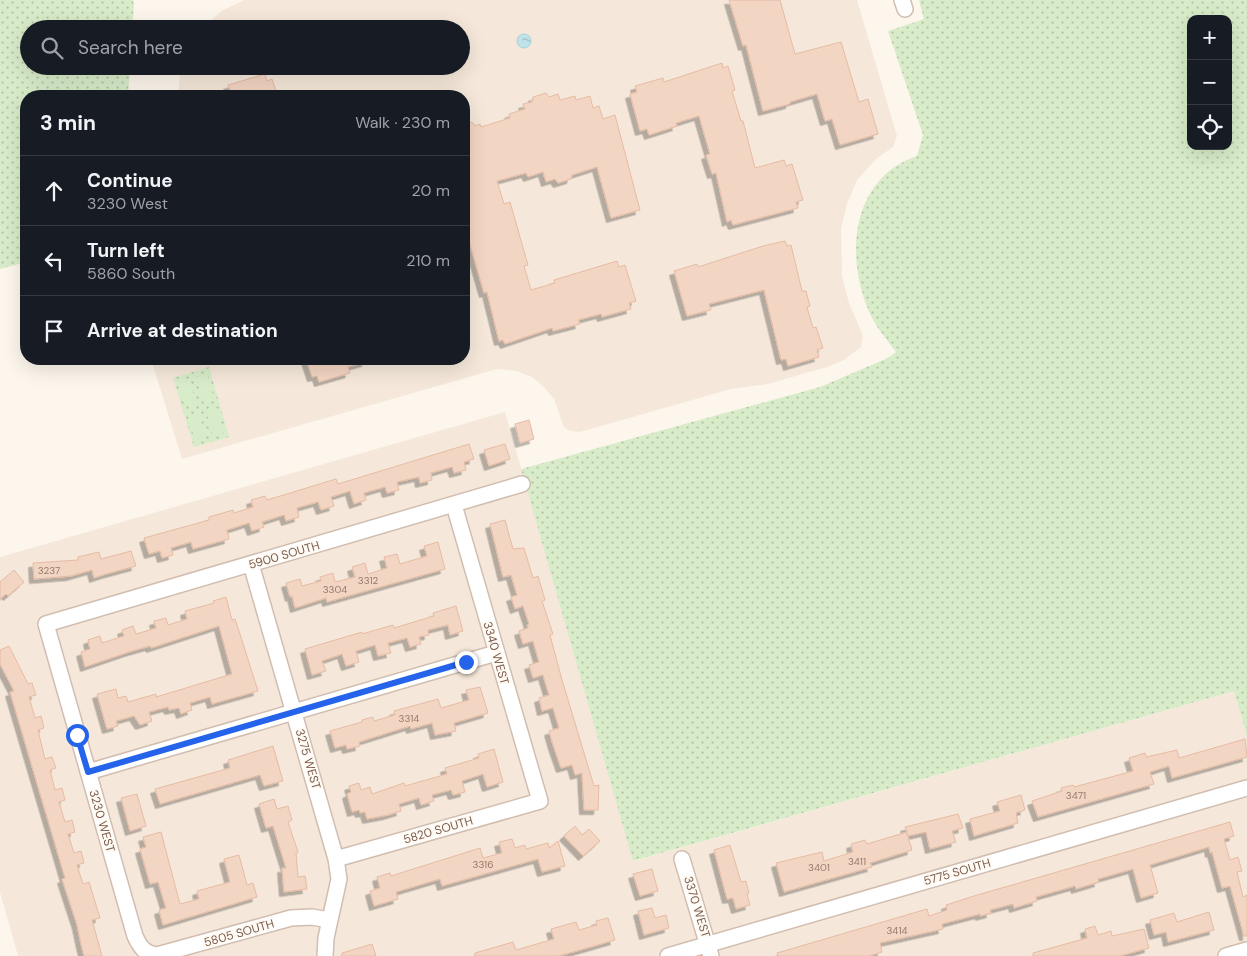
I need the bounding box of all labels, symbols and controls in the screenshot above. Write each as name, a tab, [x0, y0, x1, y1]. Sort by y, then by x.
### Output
map controls	[1187, 15, 1232, 150]
button: +	[1187, 15, 1232, 60]
search box	[20, 20, 470, 75]
icon: search	[38, 34, 66, 62]
text: Search here	[78, 35, 183, 60]
button: −	[1187, 60, 1232, 105]
button: locate	[1187, 105, 1232, 150]
text: 3 min	[40, 109, 96, 137]
text: Walk · 230 m	[355, 112, 450, 133]
text: Continue	[87, 168, 173, 193]
icon: ahead	[40, 177, 68, 205]
text: 20 m	[411, 180, 450, 201]
text: 3230 West	[87, 193, 168, 214]
text: Turn left	[87, 238, 165, 263]
icon: left	[40, 247, 68, 275]
text: 210 m	[406, 250, 450, 271]
text: 5860 South	[87, 263, 175, 284]
icon: arrive	[40, 317, 68, 345]
text: Arrive at destination	[87, 318, 278, 343]
street label: 5900 SOUTH	[247, 537, 321, 573]
house number: 3237	[38, 564, 60, 577]
house number: 3312	[358, 574, 379, 587]
house number: 3304	[323, 583, 347, 596]
street label: 3340 WEST	[479, 620, 513, 687]
route end	[455, 651, 478, 674]
house number: 3314	[399, 712, 419, 725]
route start	[66, 724, 89, 747]
street label: 3275 WEST	[292, 727, 324, 791]
street label: 3230 WEST	[85, 788, 119, 854]
house number: 3471	[1066, 789, 1086, 802]
street label: 5820 SOUTH	[401, 812, 475, 848]
house number: 3411	[848, 855, 866, 868]
street label: 5775 SOUTH	[922, 855, 992, 889]
house number: 3316	[472, 858, 494, 871]
house number: 3401	[808, 861, 830, 874]
street label: 3370 WEST	[680, 874, 714, 940]
street label: 5805 SOUTH	[202, 915, 276, 951]
house number: 3414	[886, 924, 908, 937]

